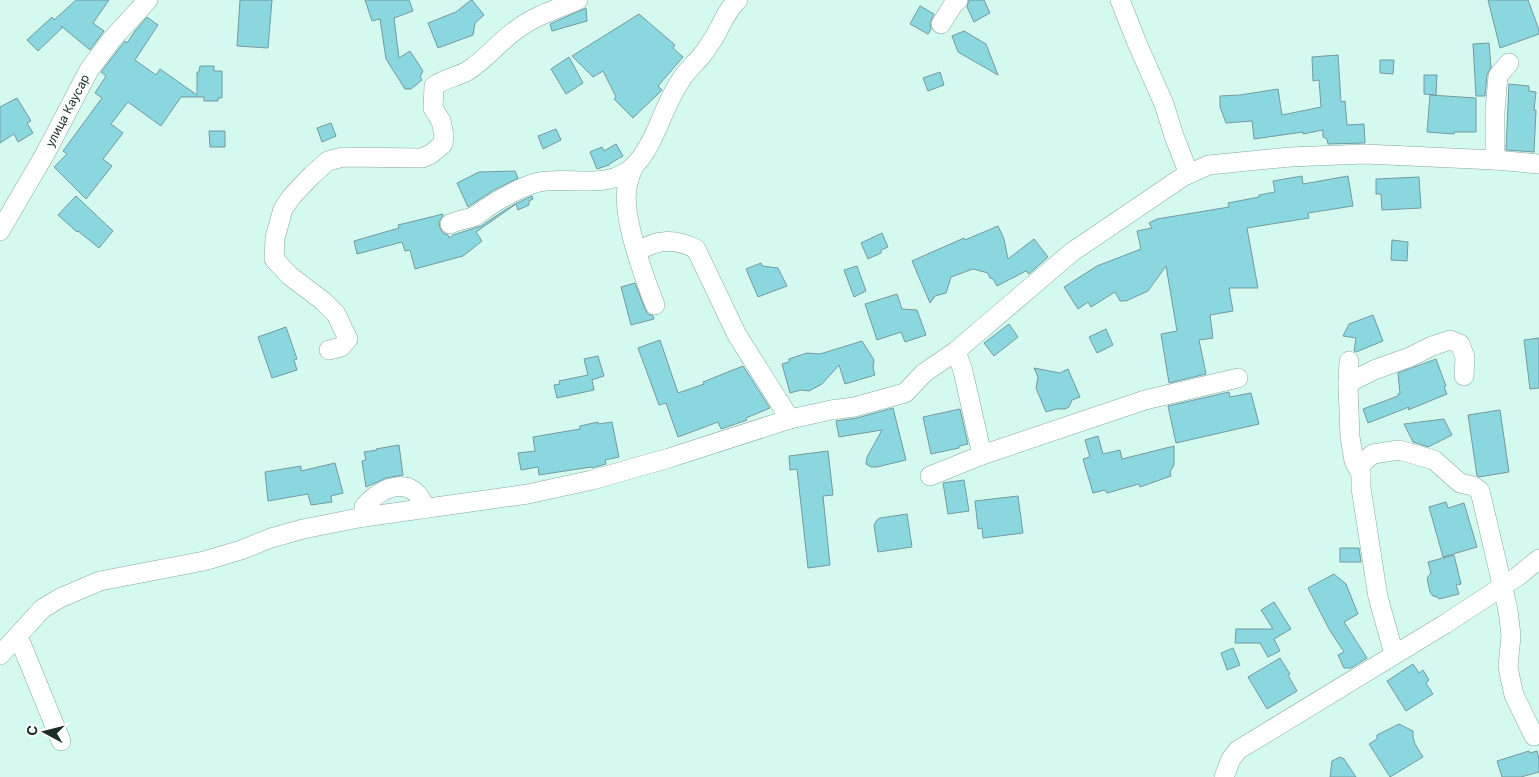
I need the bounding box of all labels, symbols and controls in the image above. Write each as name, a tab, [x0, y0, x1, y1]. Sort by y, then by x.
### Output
street label: улица Каусар	[42, 72, 92, 149]
north arrow	[20, 707, 70, 757]
text: С	[23, 724, 41, 737]

